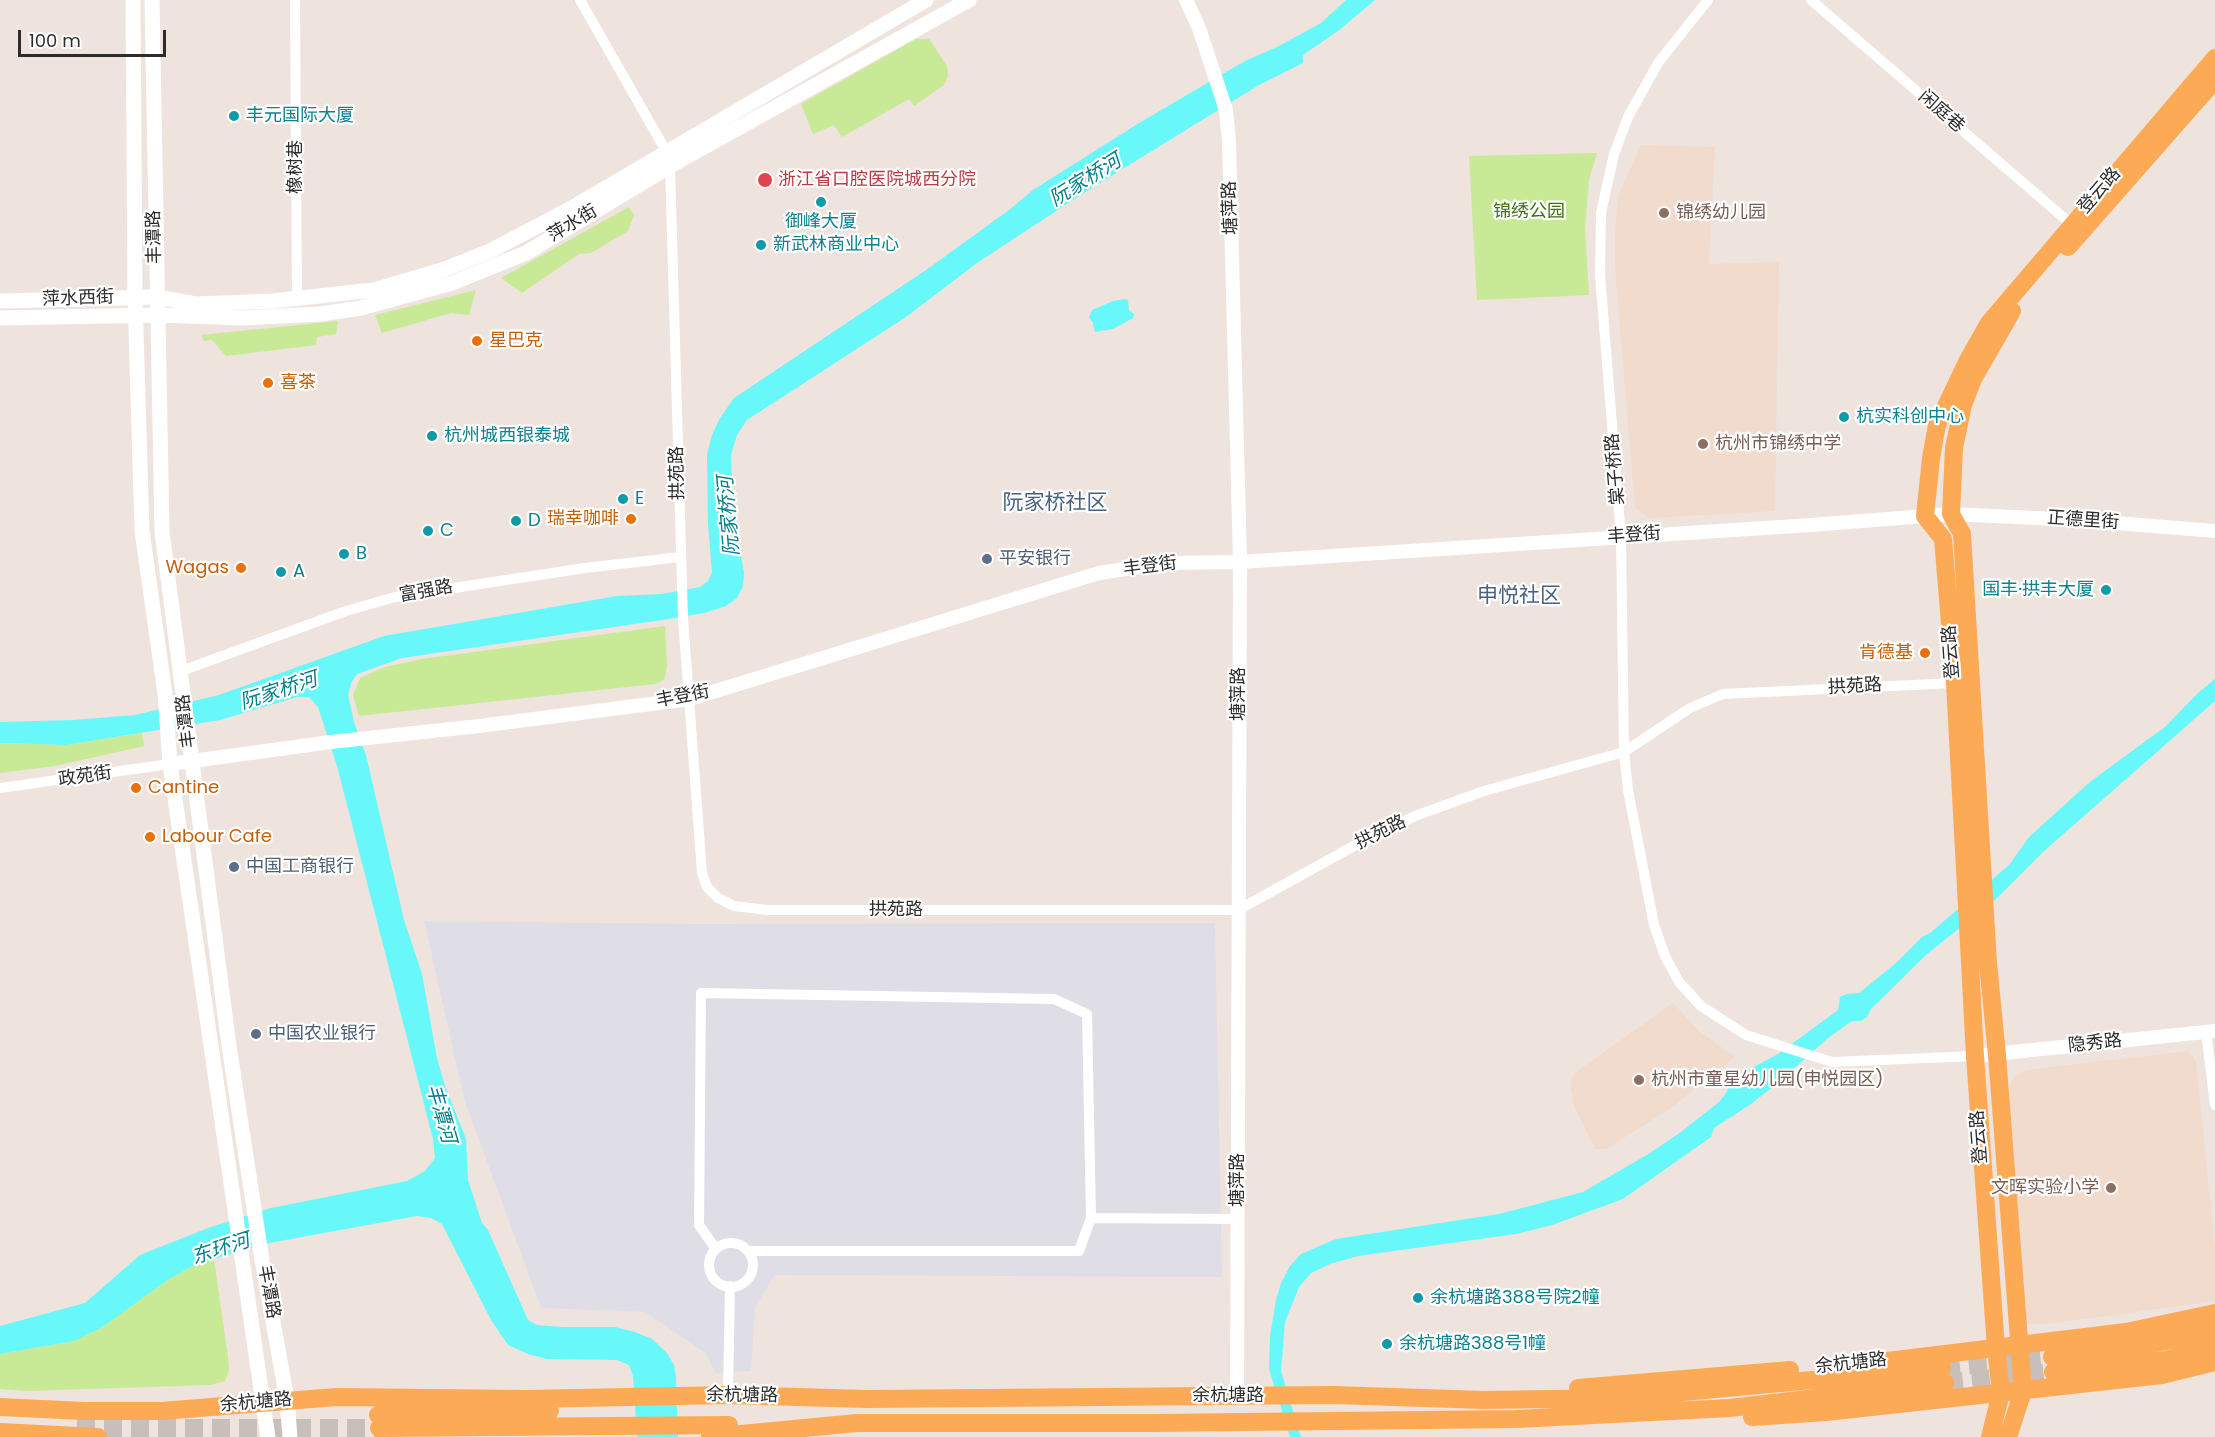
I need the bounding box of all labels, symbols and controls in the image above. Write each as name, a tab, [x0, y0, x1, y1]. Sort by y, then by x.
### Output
scale bar	[21, 18, 170, 56]
text: 100 m	[29, 28, 81, 53]
street label: 闲庭巷	[1914, 86, 1968, 138]
place label: 丰元国际大厦	[246, 105, 354, 127]
marker: 丰元国际大厦	[227, 109, 241, 123]
street label: 橡树巷	[285, 140, 307, 194]
water label: 阮家桥河	[1046, 150, 1126, 212]
street label: 登云路	[2074, 164, 2126, 218]
place label: 浙江省口腔医院城西分院	[778, 169, 976, 191]
marker: 浙江省口腔医院城西分院	[756, 171, 774, 189]
street label: 塘萍路	[1219, 181, 1243, 235]
marker: 御峰大厦	[814, 195, 828, 209]
street label: 萍水街	[544, 201, 602, 247]
park label: 锦绣公园	[1493, 201, 1565, 223]
place label: 锦绣幼儿园	[1676, 202, 1766, 224]
marker: 锦绣幼儿园	[1657, 206, 1671, 220]
street label: 丰潭路	[144, 210, 166, 264]
place label: 御峰大厦	[785, 211, 857, 233]
place label: 新武林商业中心	[773, 234, 899, 256]
marker: 新武林商业中心	[754, 238, 768, 252]
street label: 萍水西街	[42, 287, 114, 311]
place label: 星巴克	[489, 330, 543, 352]
marker: 星巴克	[470, 334, 484, 348]
place label: 喜茶	[280, 372, 316, 394]
marker: 喜茶	[261, 376, 275, 390]
place label: 杭实科创中心	[1856, 406, 1964, 428]
marker: 杭实科创中心	[1837, 410, 1851, 424]
place label: 杭州城西银泰城	[444, 425, 570, 447]
marker: 杭州城西银泰城	[425, 429, 439, 443]
street label: 棠子桥路	[1602, 432, 1630, 506]
place label: 杭州市锦绣中学	[1715, 433, 1841, 455]
marker: 杭州市锦绣中学	[1696, 437, 1710, 451]
street label: 拱苑路	[667, 446, 689, 500]
water label: 阮家桥河	[715, 475, 745, 557]
place label: E	[635, 488, 644, 510]
district label: 阮家桥社区	[1003, 491, 1107, 517]
marker: E	[616, 492, 630, 506]
place label: 瑞幸咖啡	[547, 508, 619, 530]
street label: 正德里街	[2046, 508, 2120, 534]
place label: D	[528, 510, 541, 532]
marker: 瑞幸咖啡	[624, 512, 638, 526]
marker: D	[509, 514, 523, 528]
place label: C	[440, 520, 454, 542]
street label: 丰登街	[1606, 523, 1662, 549]
marker: C	[421, 524, 435, 538]
place label: B	[356, 543, 367, 565]
marker: B	[337, 547, 351, 561]
place label: 平安银行	[999, 548, 1071, 570]
marker: 平安银行	[980, 552, 994, 566]
street label: 丰登街	[1122, 553, 1178, 581]
place label: Wagas	[166, 557, 229, 579]
marker: Wagas	[234, 561, 248, 575]
place label: A	[293, 561, 305, 583]
marker: A	[274, 565, 288, 579]
street label: 富强路	[398, 577, 454, 607]
place label: 国丰·拱丰大厦	[1982, 579, 2094, 601]
marker: 国丰·拱丰大厦	[2099, 583, 2113, 597]
district label: 申悦社区	[1477, 584, 1561, 610]
street label: 登云路	[1939, 624, 1965, 680]
place label: 肯德基	[1859, 642, 1913, 664]
marker: 肯德基	[1918, 646, 1932, 660]
street label: 塘萍路	[1228, 667, 1250, 721]
water label: 阮家桥河	[237, 668, 321, 716]
street label: 拱苑路	[1827, 675, 1883, 699]
street label: 丰登街	[654, 681, 712, 713]
street label: 丰潭路	[173, 693, 201, 749]
street label: 政苑街	[57, 763, 113, 791]
place label: Cantine	[148, 777, 219, 799]
marker: Cantine	[129, 781, 143, 795]
street label: 拱苑路	[1352, 811, 1410, 855]
place label: Labour Cafe	[162, 826, 272, 848]
marker: Labour Cafe	[143, 830, 157, 844]
place label: 中国工商银行	[246, 856, 354, 878]
marker: 中国工商银行	[227, 860, 241, 874]
street label: 拱苑路	[869, 899, 923, 921]
place label: 中国农业银行	[268, 1023, 376, 1045]
marker: 中国农业银行	[249, 1027, 263, 1041]
street label: 隐秀路	[2067, 1030, 2123, 1058]
place label: 杭州市童星幼儿园(申悦园区)	[1651, 1069, 1883, 1091]
marker: 杭州市童星幼儿园(申悦园区)	[1632, 1073, 1646, 1087]
water label: 丰潭河	[420, 1082, 460, 1146]
street label: 登云路	[1967, 1109, 1993, 1165]
street label: 塘萍路	[1227, 1153, 1249, 1207]
place label: 文晖实验小学	[1991, 1177, 2099, 1199]
marker: 文晖实验小学	[2104, 1181, 2118, 1195]
water label: 东环河	[189, 1229, 253, 1271]
street label: 丰潭路	[253, 1264, 283, 1320]
place label: 余杭塘路388号院2幢	[1430, 1287, 1600, 1309]
marker: 余杭塘路388号院2幢	[1411, 1291, 1425, 1305]
place label: 余杭塘路388号1幢	[1399, 1333, 1546, 1355]
marker: 余杭塘路388号1幢	[1380, 1337, 1394, 1351]
street label: 余杭塘路	[1814, 1349, 1888, 1379]
street label: 余杭塘路	[706, 1385, 778, 1407]
street label: 余杭塘路	[1192, 1385, 1264, 1407]
street label: 余杭塘路	[219, 1389, 293, 1417]

